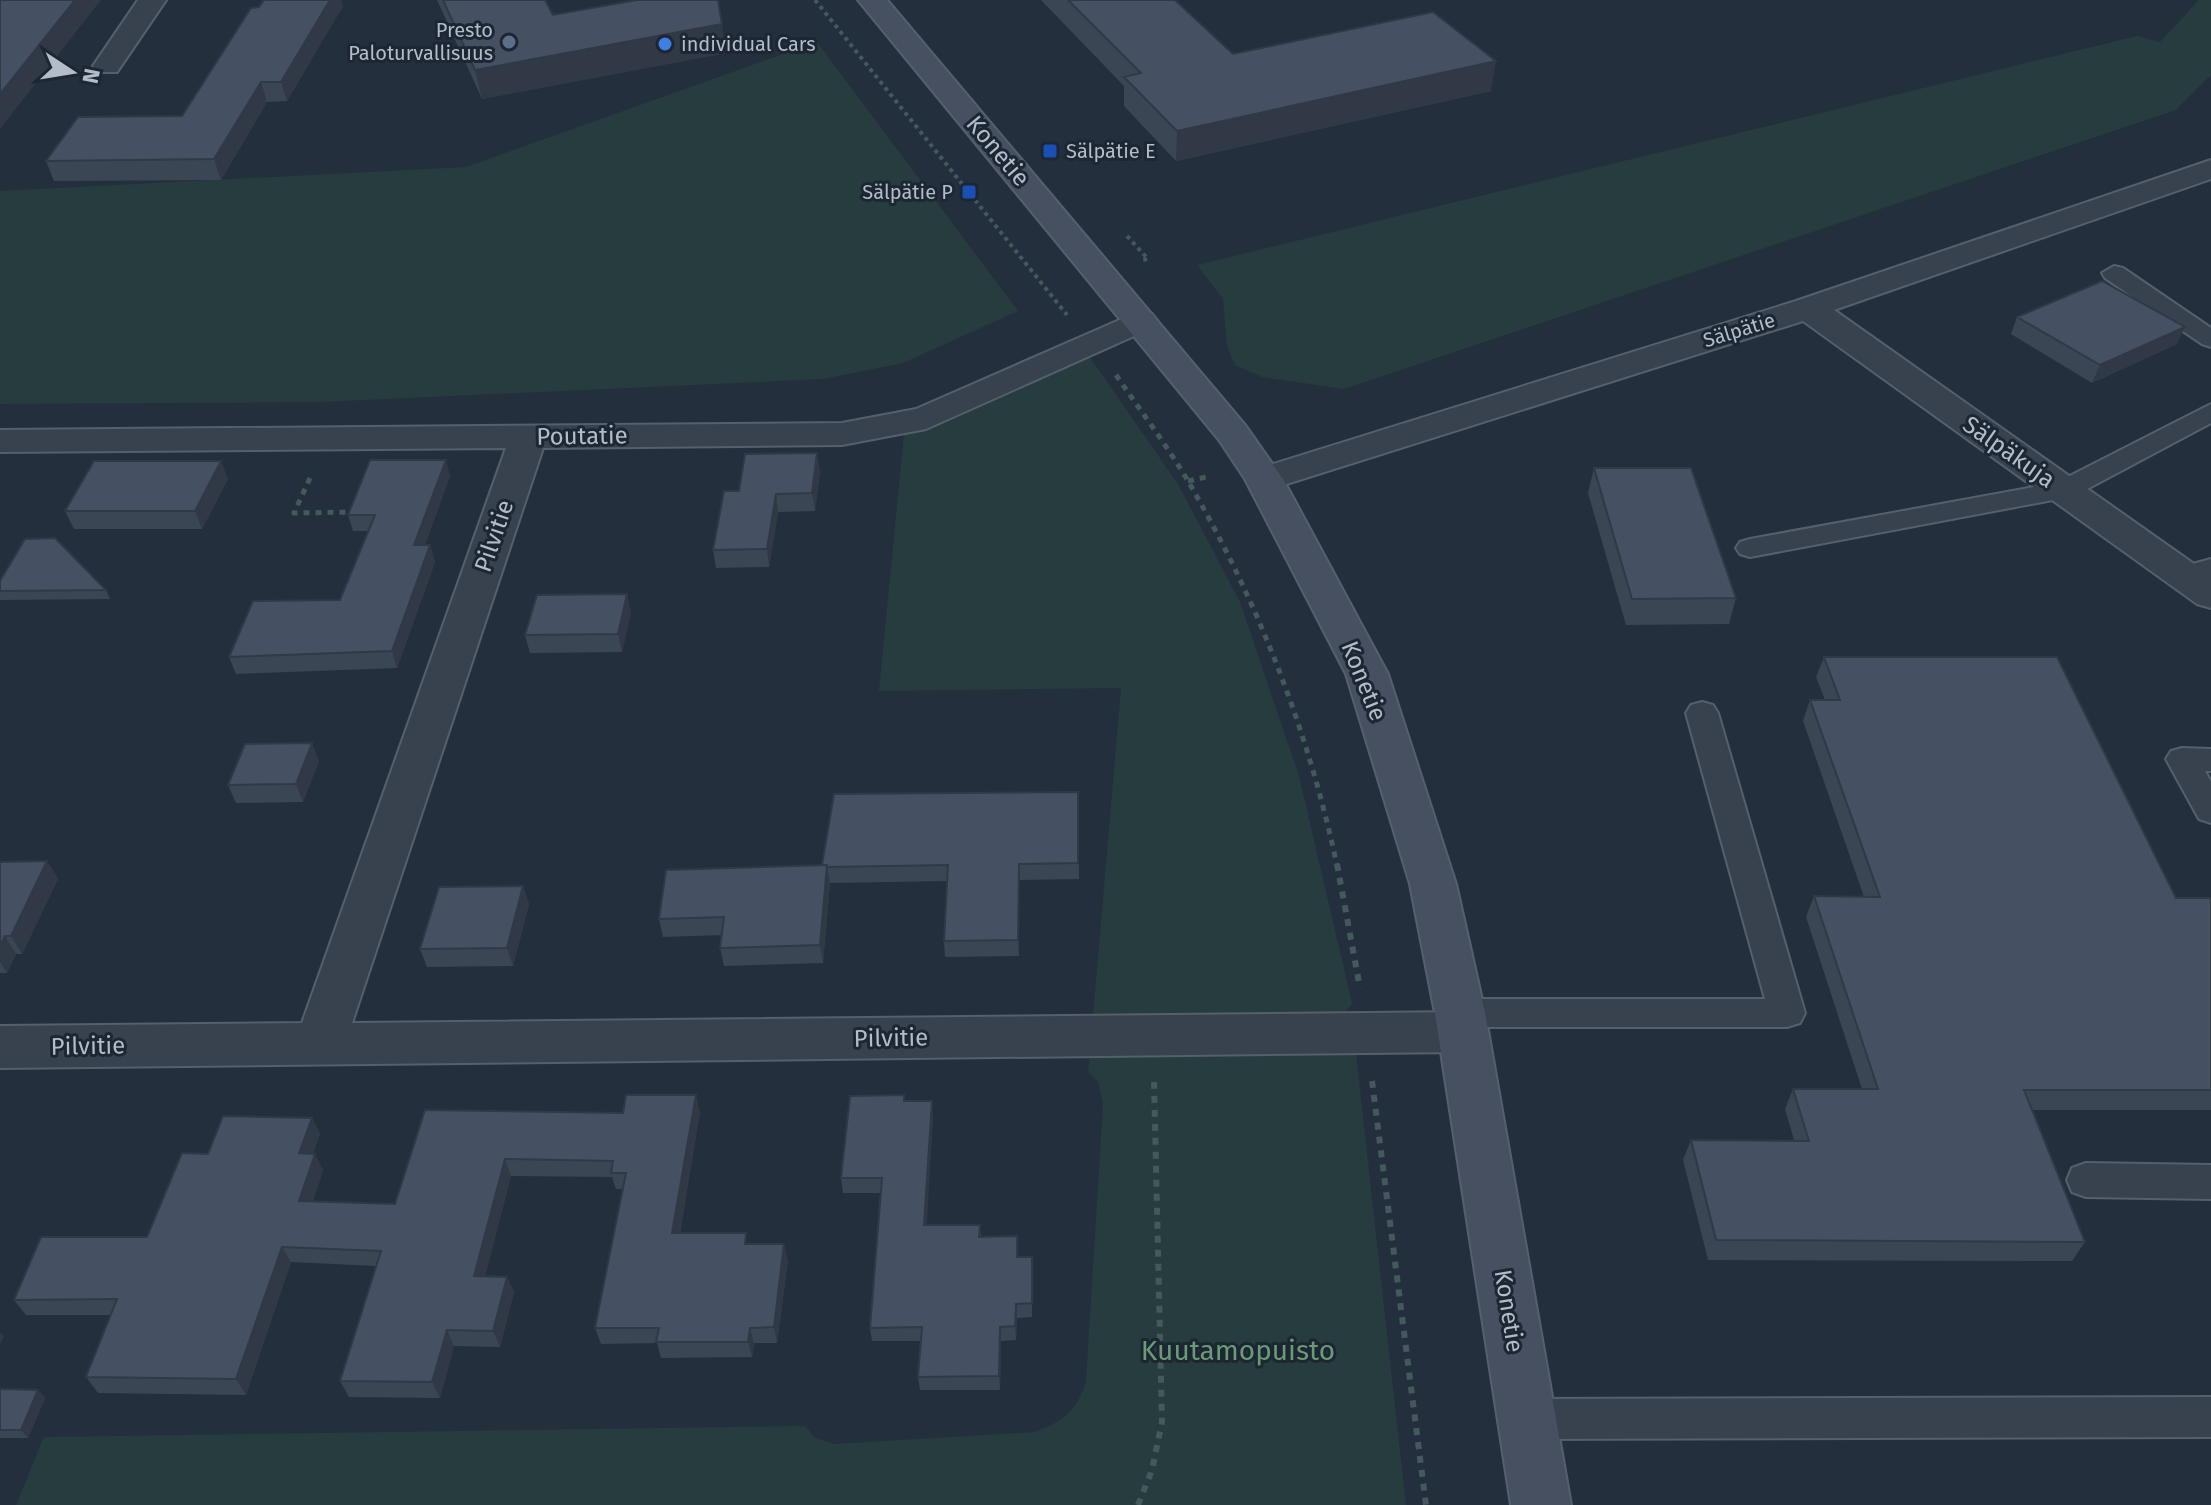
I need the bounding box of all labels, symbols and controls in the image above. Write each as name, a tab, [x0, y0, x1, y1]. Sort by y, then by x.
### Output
place label: Presto Paloturvallisuus	[348, 18, 493, 65]
north arrow	[32, 32, 112, 112]
place label: individual Cars	[681, 32, 816, 56]
marker: Presto Paloturvallisuus	[500, 33, 518, 51]
marker: individual Cars	[656, 35, 674, 53]
text: N	[76, 66, 106, 86]
street label: Konetie	[960, 110, 1036, 192]
place label: Sälpätie E	[1066, 139, 1156, 163]
marker: Sälpätie E	[1041, 142, 1059, 160]
place label: Sälpätie P	[862, 180, 953, 204]
marker: Sälpätie P	[960, 183, 978, 201]
street label: Sälpätie	[1700, 308, 1778, 352]
street label: Sälpäkuja	[1958, 410, 2060, 494]
street label: Poutatie	[536, 421, 628, 451]
street label: Pilvitie	[469, 496, 519, 576]
street label: Konetie	[1335, 637, 1393, 725]
street label: Pilvitie	[853, 1023, 929, 1053]
street label: Pilvitie	[50, 1031, 126, 1061]
street label: Konetie	[1489, 1268, 1529, 1354]
park label: Kuutamopuisto	[1141, 1334, 1335, 1367]

